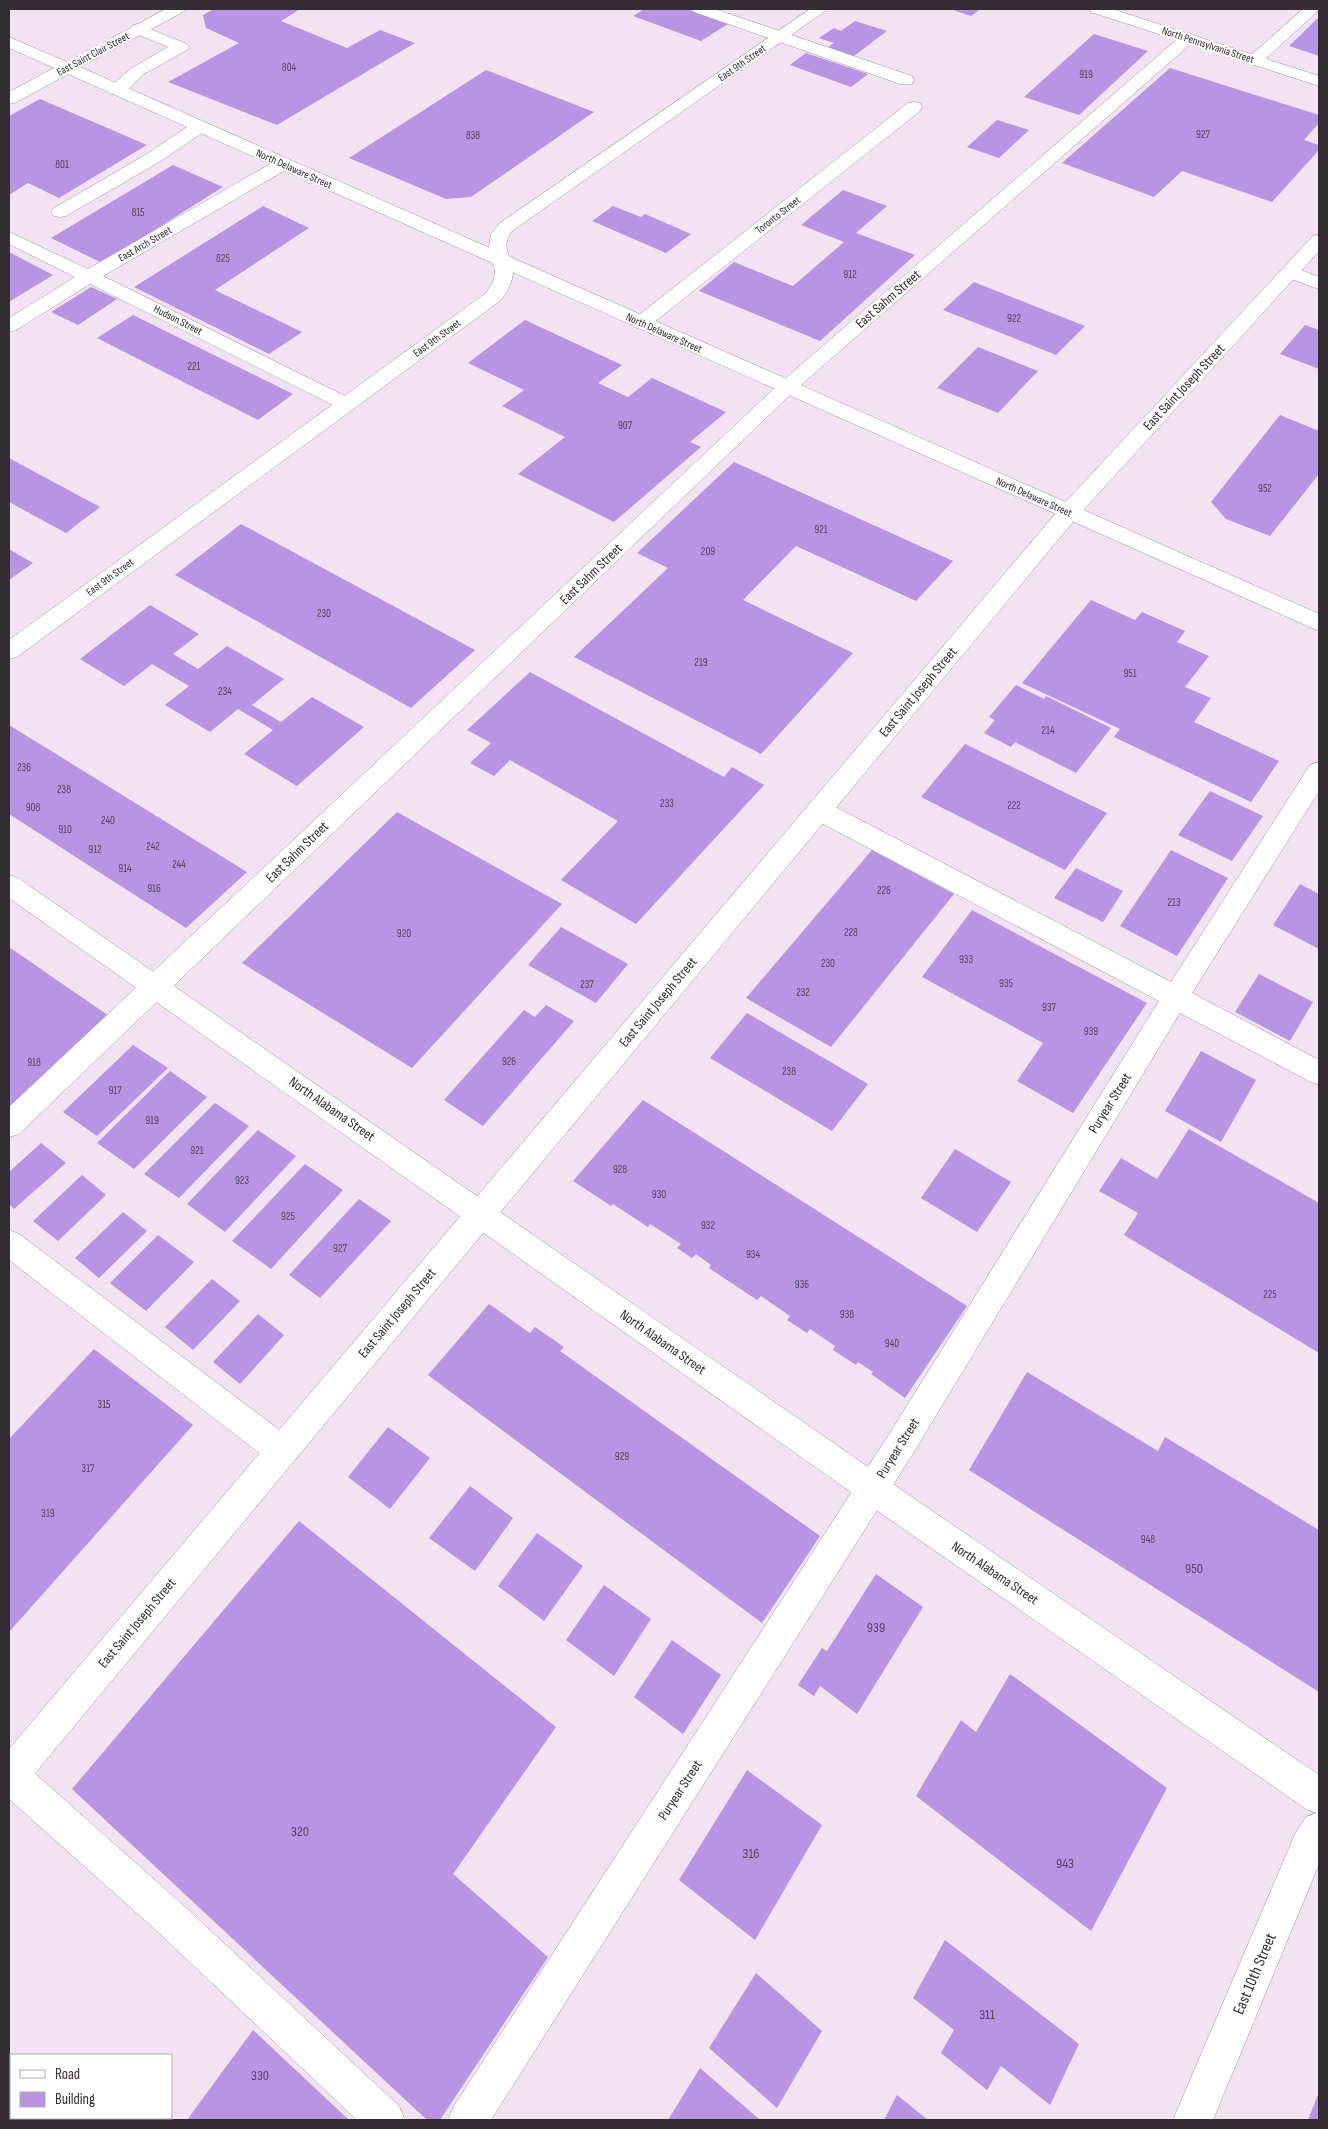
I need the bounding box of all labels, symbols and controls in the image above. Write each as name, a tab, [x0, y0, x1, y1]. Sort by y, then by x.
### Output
street label: North Pennsylvania Street	[1160, 24, 1256, 66]
street label: East Saint Clair Street	[54, 29, 132, 79]
street label: East 9th Street	[715, 41, 769, 84]
house number: 804	[282, 61, 297, 74]
house number: 919	[1079, 68, 1093, 81]
house number: 927	[1196, 128, 1211, 141]
house number: 838	[466, 129, 480, 142]
street label: North Delaware Street	[254, 146, 335, 192]
house number: 801	[55, 158, 69, 171]
street label: Toronto Street	[753, 193, 804, 237]
house number: 815	[131, 206, 145, 219]
street label: East Arch Street	[116, 223, 175, 265]
house number: 825	[216, 252, 230, 265]
street label: East Sahm Street	[852, 266, 924, 332]
house number: 912	[843, 268, 857, 281]
street label: Hudson Street	[151, 302, 205, 338]
street label: North Delaware Street	[624, 310, 705, 356]
house number: 922	[1007, 312, 1021, 325]
street label: East 9th Street	[411, 316, 464, 360]
street label: East Saint Joseph Street	[1140, 340, 1228, 434]
house number: 221	[188, 360, 201, 373]
house number: 907	[618, 419, 633, 432]
street label: North Delaware Street	[994, 474, 1075, 520]
house number: 952	[1258, 482, 1272, 495]
house number: 921	[814, 523, 828, 536]
street label: East Sahm Street	[556, 540, 626, 608]
house number: 209	[701, 545, 715, 558]
street label: East 9th Street	[84, 555, 137, 599]
house number: 230	[317, 607, 331, 620]
street label: East Saint Joseph Street	[876, 644, 960, 740]
house number: 219	[694, 656, 708, 669]
house number: 951	[1123, 667, 1137, 680]
house number: 234	[218, 685, 232, 698]
house number: 214	[1041, 724, 1055, 737]
house number: 236	[17, 761, 31, 774]
house number: 238	[57, 783, 71, 796]
house number: 233	[660, 797, 674, 810]
house number: 222	[1007, 799, 1021, 812]
house number: 908	[26, 801, 40, 814]
house number: 240	[101, 814, 115, 827]
street label: East Sahm Street	[262, 818, 332, 886]
house number: 910	[58, 823, 72, 836]
house number: 242	[146, 840, 160, 853]
house number: 912	[88, 843, 102, 856]
house number: 244	[172, 858, 186, 871]
house number: 914	[118, 862, 132, 875]
house number: 916	[147, 882, 161, 895]
house number: 226	[877, 884, 891, 897]
house number: 213	[1167, 896, 1181, 909]
house number: 228	[844, 926, 858, 939]
house number: 920	[397, 927, 411, 940]
house number: 933	[959, 953, 973, 966]
street label: East Saint Joseph Street	[616, 954, 700, 1050]
house number: 230	[821, 957, 835, 970]
house number: 935	[999, 977, 1013, 990]
house number: 237	[580, 978, 594, 991]
house number: 232	[796, 986, 810, 999]
house number: 937	[1042, 1001, 1057, 1014]
house number: 939	[1084, 1025, 1098, 1038]
house number: 926	[502, 1055, 516, 1068]
house number: 918	[27, 1056, 41, 1069]
house number: 238	[782, 1065, 796, 1078]
street label: Puryear Street	[1085, 1070, 1135, 1136]
street label: North Alabama Street	[286, 1073, 378, 1145]
house number: 917	[108, 1084, 122, 1097]
house number: 919	[145, 1114, 159, 1127]
house number: 921	[190, 1144, 204, 1157]
house number: 928	[613, 1163, 627, 1176]
house number: 923	[235, 1174, 249, 1187]
house number: 930	[652, 1188, 666, 1201]
house number: 925	[281, 1210, 295, 1223]
house number: 932	[701, 1219, 715, 1232]
house number: 927	[333, 1242, 348, 1255]
house number: 934	[746, 1248, 760, 1261]
street label: East Saint Joseph Street	[355, 1265, 439, 1361]
house number: 936	[795, 1278, 809, 1291]
house number: 225	[1263, 1288, 1277, 1301]
street label: North Alabama Street	[617, 1306, 709, 1378]
house number: 938	[840, 1308, 854, 1321]
house number: 940	[885, 1337, 899, 1350]
house number: 315	[98, 1398, 110, 1411]
street label: Puryear Street	[873, 1415, 923, 1481]
house number: 929	[615, 1450, 629, 1463]
house number: 317	[82, 1462, 95, 1475]
house number: 319	[41, 1507, 55, 1520]
house number: 948	[1141, 1533, 1155, 1546]
street label: North Alabama Street	[948, 1538, 1042, 1608]
house number: 950	[1185, 1560, 1203, 1577]
street label: East Saint Joseph Street	[95, 1575, 179, 1671]
house number: 939	[867, 1619, 885, 1636]
street label: Puryear Street	[654, 1757, 706, 1823]
house number: 320	[291, 1823, 309, 1840]
house number: 316	[743, 1845, 759, 1862]
house number: 943	[1056, 1855, 1074, 1872]
street label: East 10th Street	[1229, 1930, 1281, 2018]
house number: 311	[979, 2006, 995, 2023]
legend	[10, 2054, 172, 2119]
text: Road	[55, 2065, 80, 2084]
house number: 330	[251, 2067, 269, 2084]
text: Building	[55, 2090, 95, 2109]

